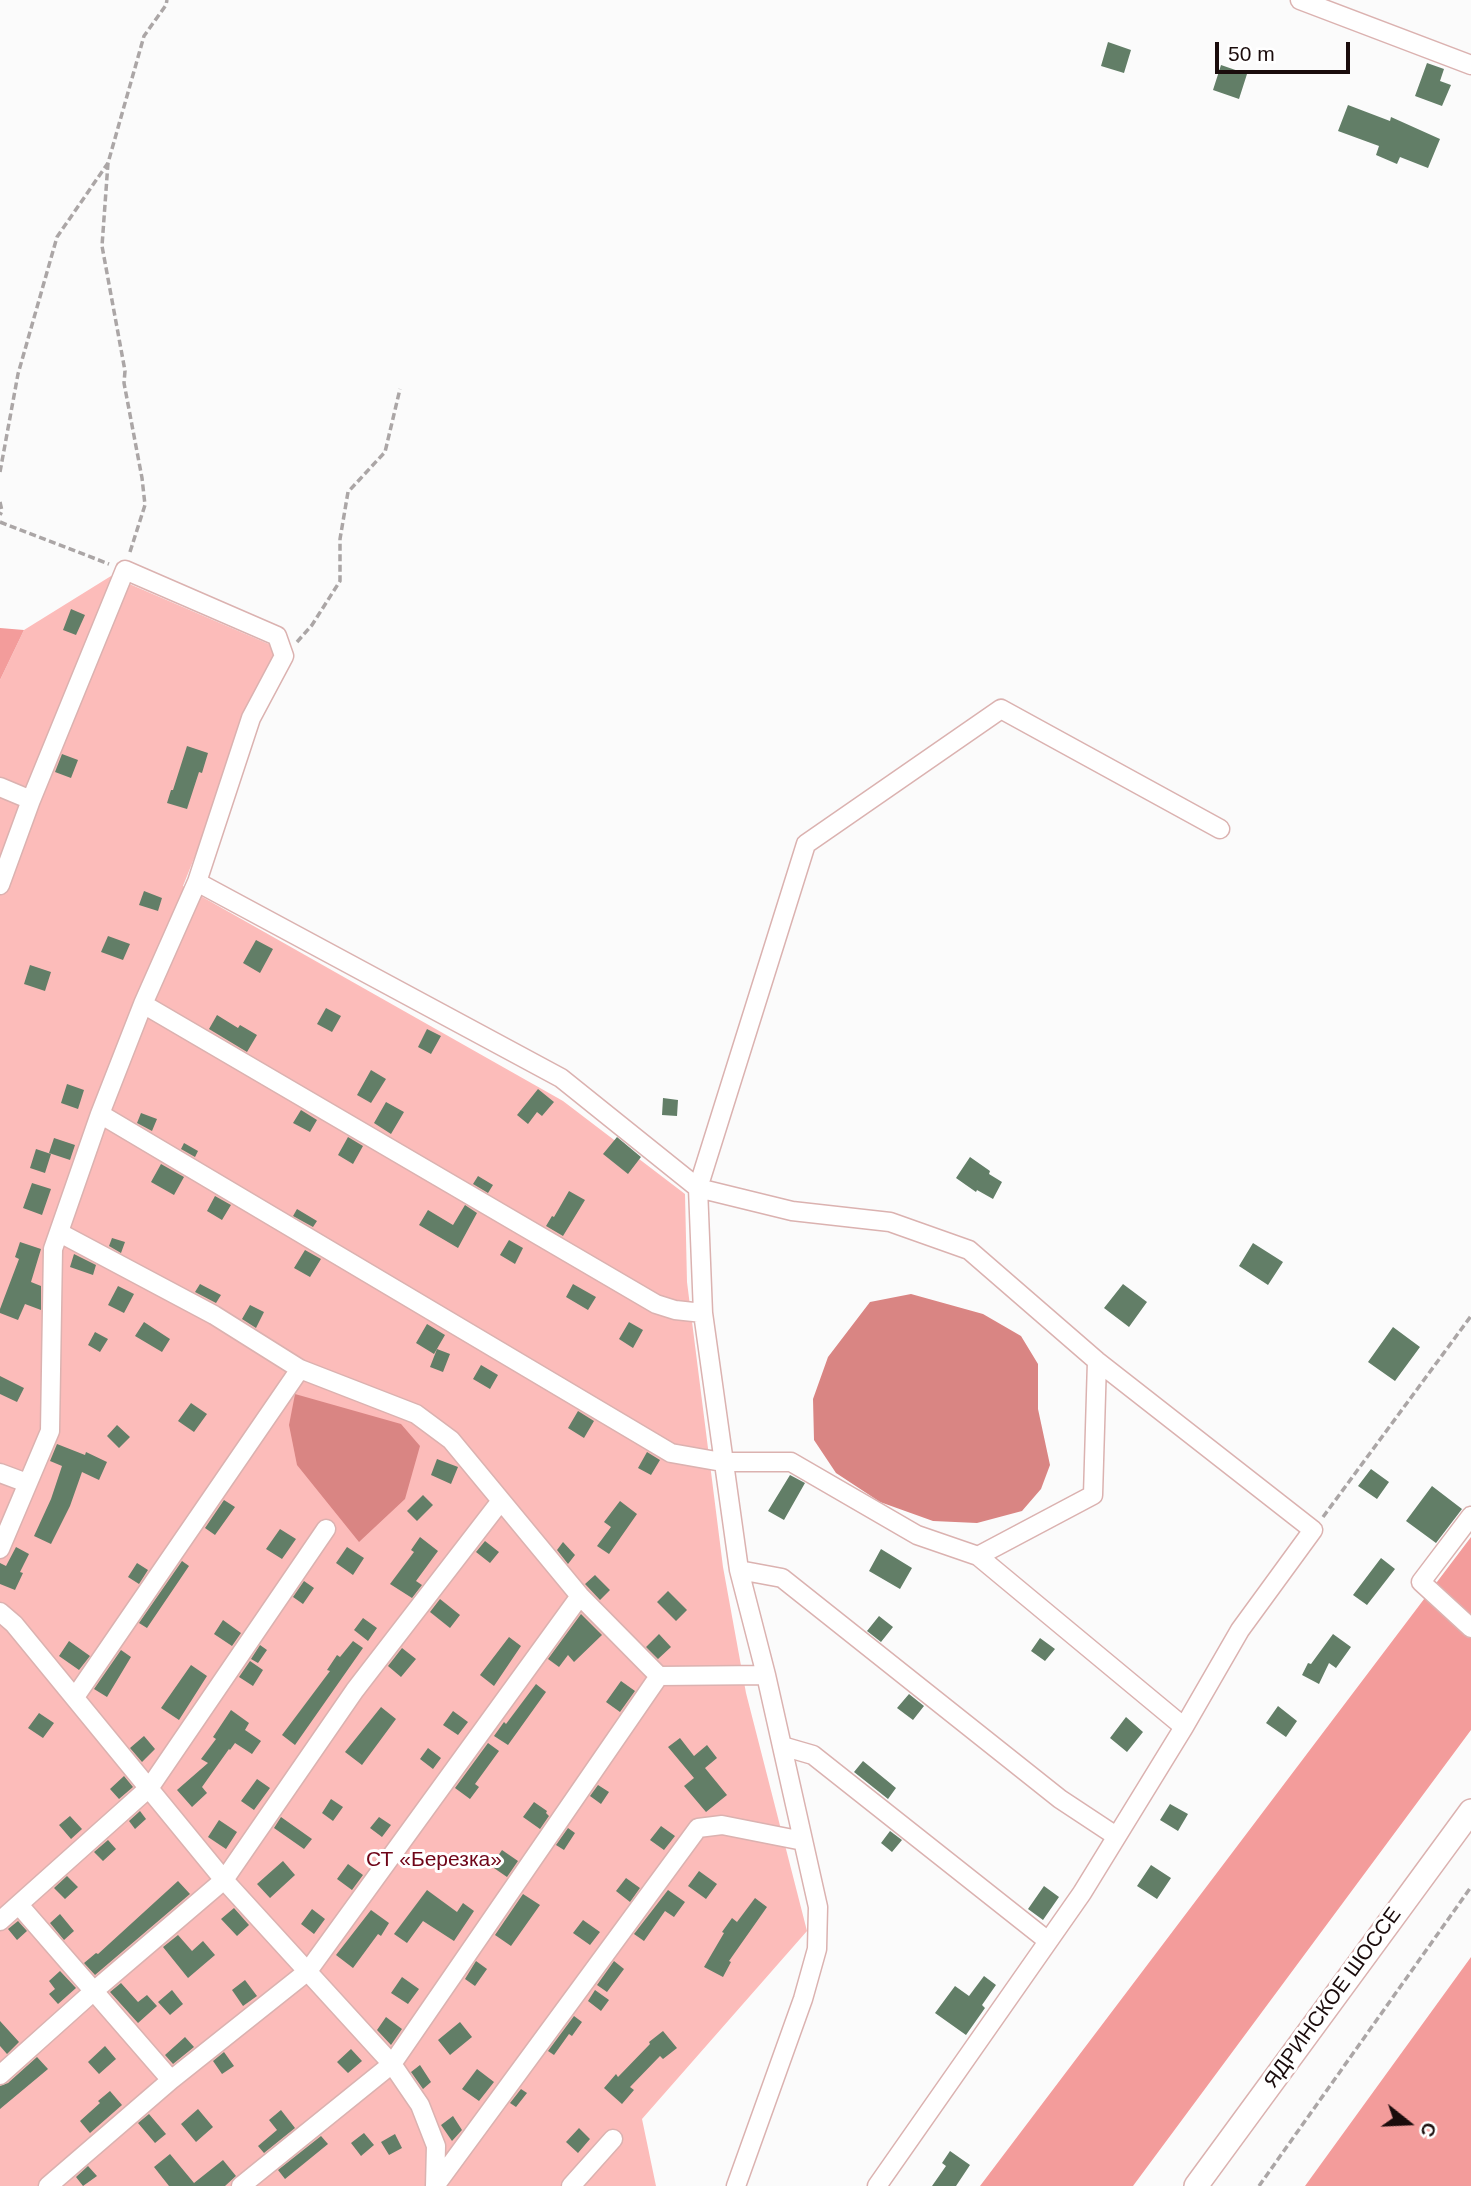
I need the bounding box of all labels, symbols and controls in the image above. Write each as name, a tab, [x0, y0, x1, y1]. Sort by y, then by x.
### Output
scale bar	[1219, 28, 1354, 72]
text: 50 m	[1228, 42, 1275, 65]
park label: СТ «Березка»	[366, 1847, 502, 1873]
street label: ЯДРИНСКОЕ ШОССЕ	[1259, 1903, 1407, 2093]
north arrow	[1373, 2088, 1443, 2158]
text: С	[1416, 2120, 1441, 2139]

